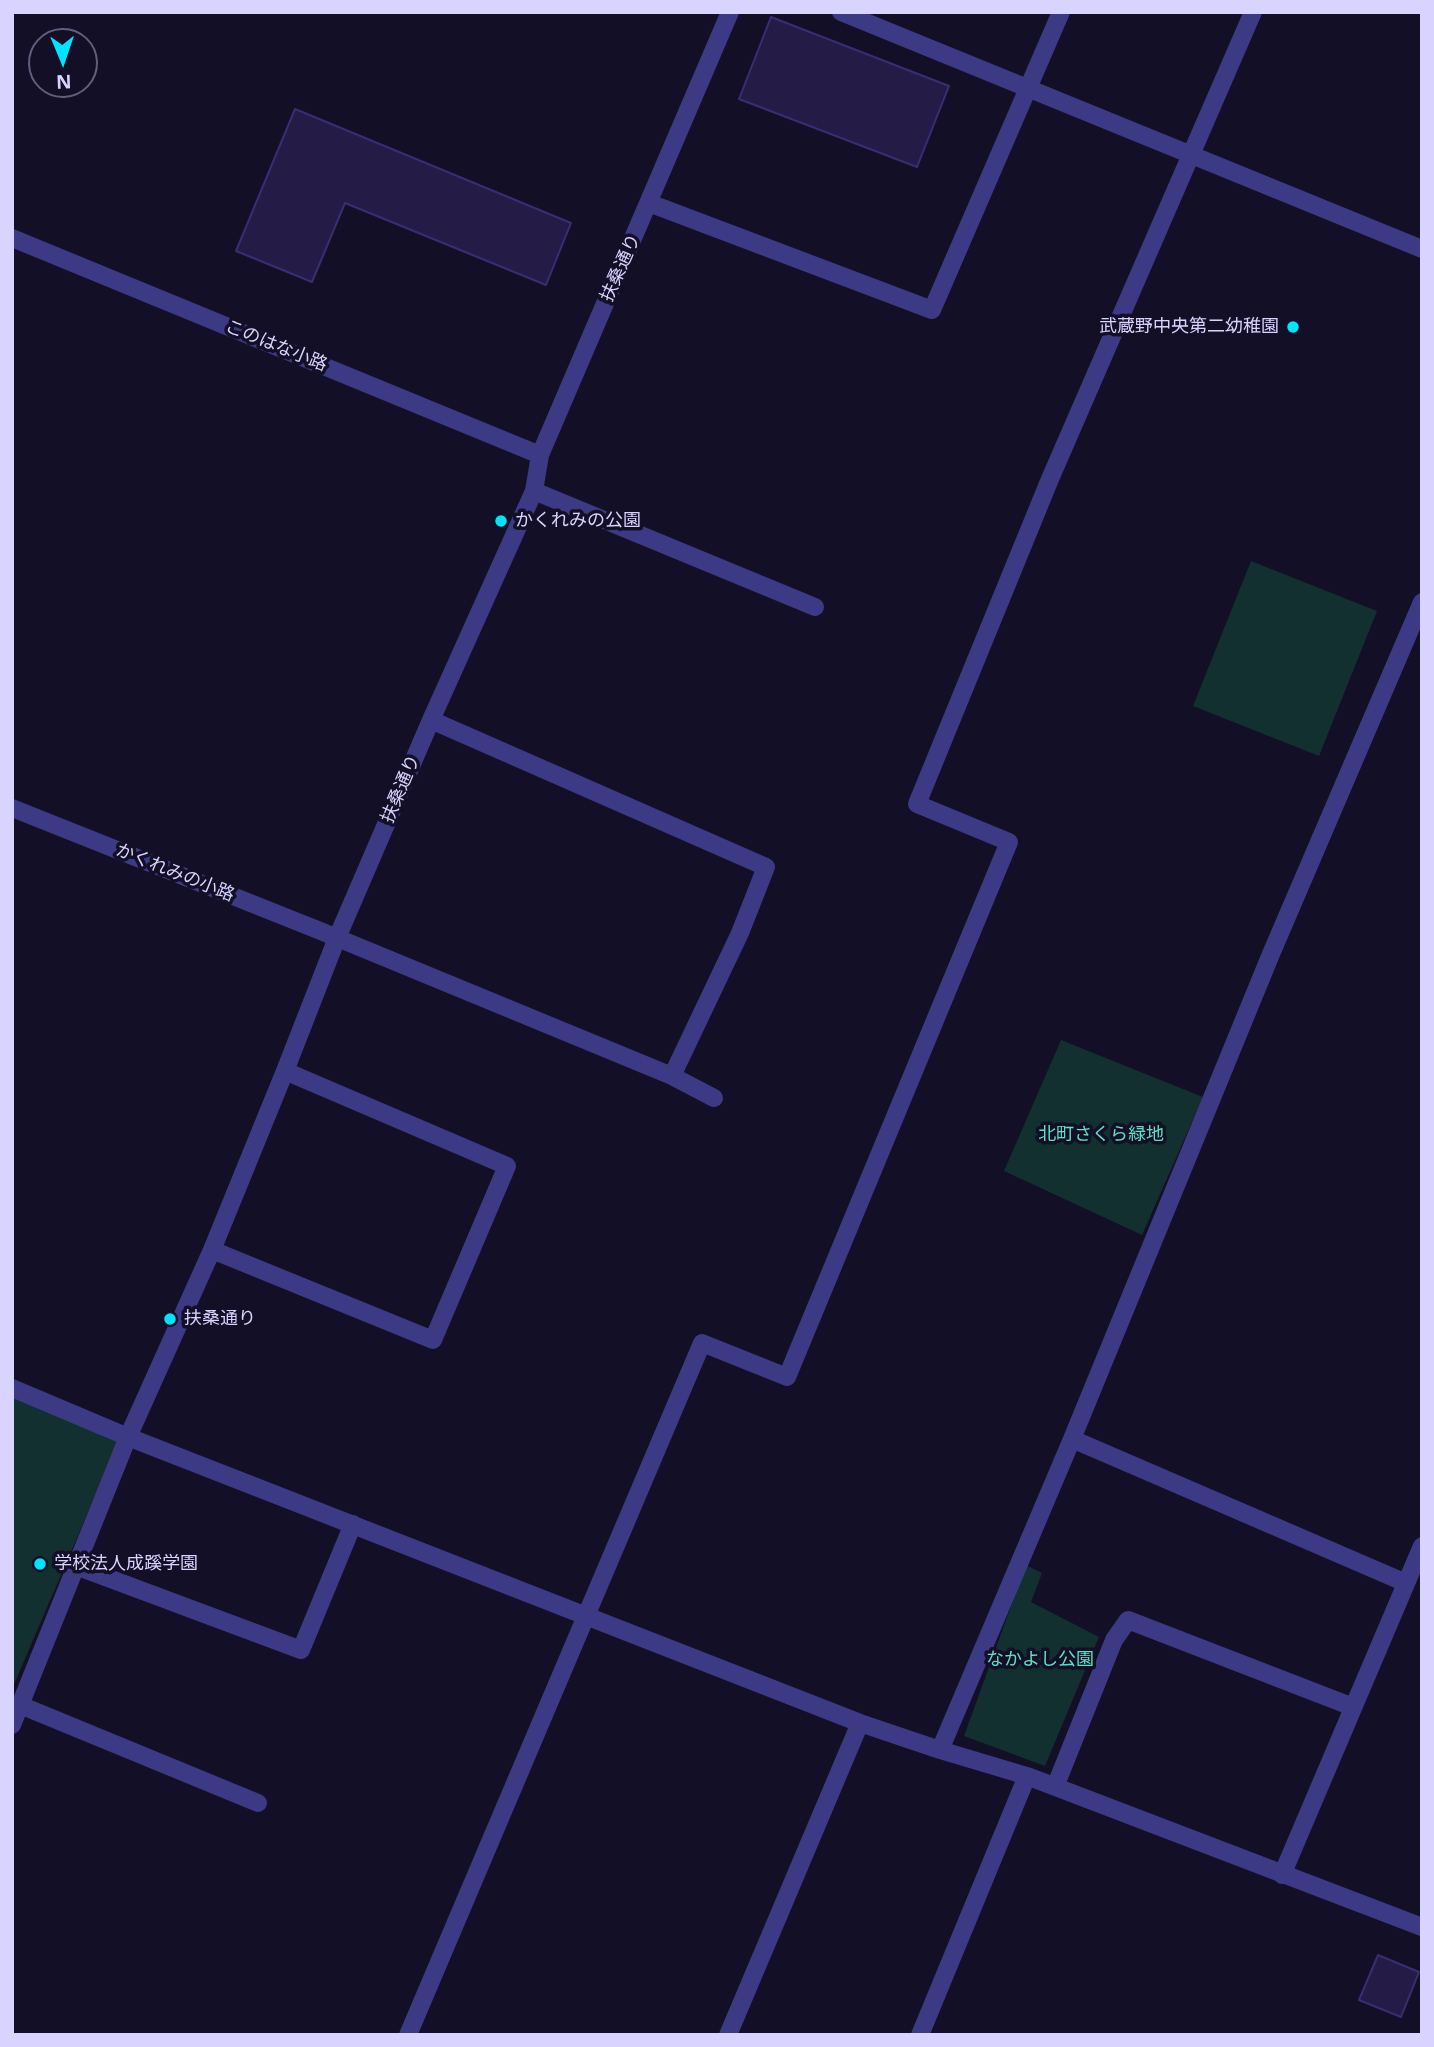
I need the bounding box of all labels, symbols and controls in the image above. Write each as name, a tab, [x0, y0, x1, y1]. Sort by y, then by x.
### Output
north arrow	[28, 28, 98, 98]
text: N	[55, 69, 72, 95]
street label: 扶桑通り	[596, 231, 646, 305]
street label: このはな小路	[222, 316, 330, 376]
place label: 武蔵野中央第二幼稚園	[1099, 316, 1279, 338]
marker: 武蔵野中央第二幼稚園	[1285, 319, 1301, 335]
place label: かくれみの公園	[515, 510, 641, 532]
marker: かくれみの公園	[493, 513, 509, 529]
street label: 扶桑通り	[377, 752, 425, 826]
street label: かくれみの小路	[113, 839, 237, 907]
park label: 北町さくら緑地	[1038, 1124, 1164, 1146]
place label: 扶桑通り	[184, 1308, 256, 1330]
marker: 扶桑通り	[162, 1311, 178, 1327]
place label: 学校法人成蹊学園	[54, 1553, 198, 1575]
marker: 学校法人成蹊学園	[32, 1556, 48, 1572]
park label: なかよし公園	[986, 1649, 1094, 1671]

